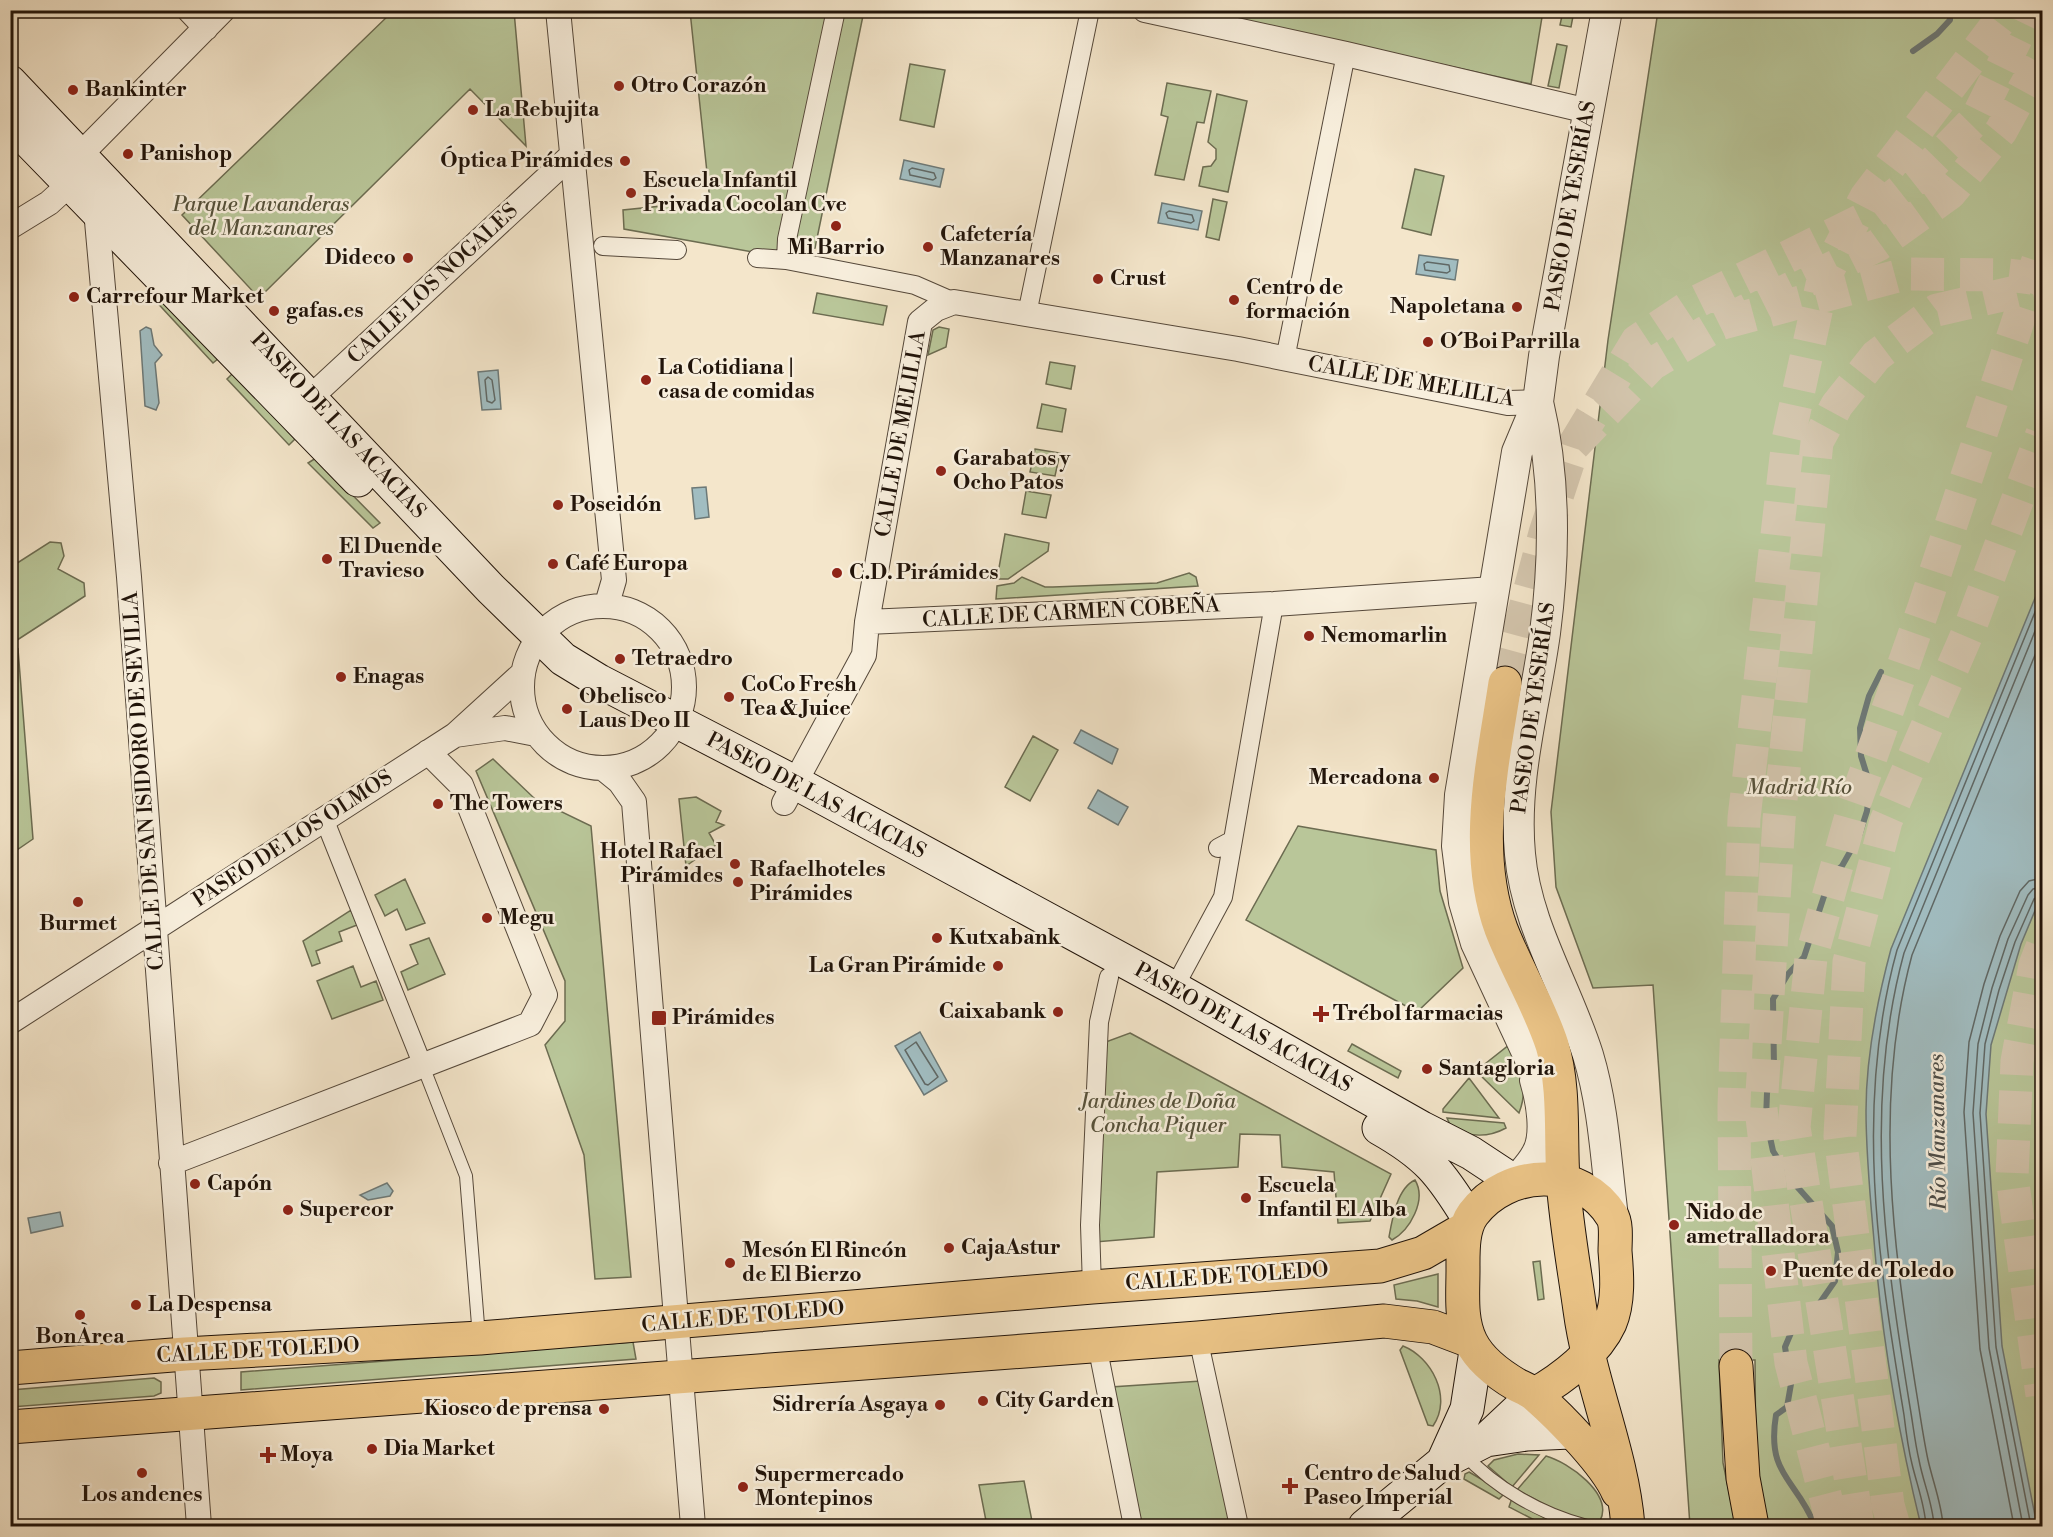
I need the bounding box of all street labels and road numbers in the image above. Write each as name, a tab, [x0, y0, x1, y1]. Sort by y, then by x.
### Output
street label: PASEO DE YESERÍAS	[1538, 98, 1602, 313]
street label: CALLE LOS NOGALES	[342, 198, 524, 370]
street label: PASEO DE LAS ACACIAS	[245, 328, 431, 524]
street label: CALLE DE MELILLA	[870, 328, 932, 539]
street label: CALLE DE MELILLA	[1306, 351, 1517, 413]
street label: CALLE DE SAN ISIDORO DE SEVILLA	[118, 590, 170, 971]
street label: CALLE DE CARMEN COBEÑA	[921, 590, 1221, 634]
street label: PASEO DE YESERÍAS	[1504, 600, 1562, 815]
street label: PASEO DE LAS ACACIAS	[702, 727, 930, 865]
street label: PASEO DE LOS OLMOS	[188, 765, 398, 913]
street label: PASEO DE LAS ACACIAS	[1130, 957, 1356, 1099]
street label: CALLE DE TOLEDO	[1125, 1257, 1329, 1297]
street label: CALLE DE TOLEDO	[640, 1295, 846, 1339]
street label: CALLE DE TOLEDO	[156, 1333, 360, 1369]

